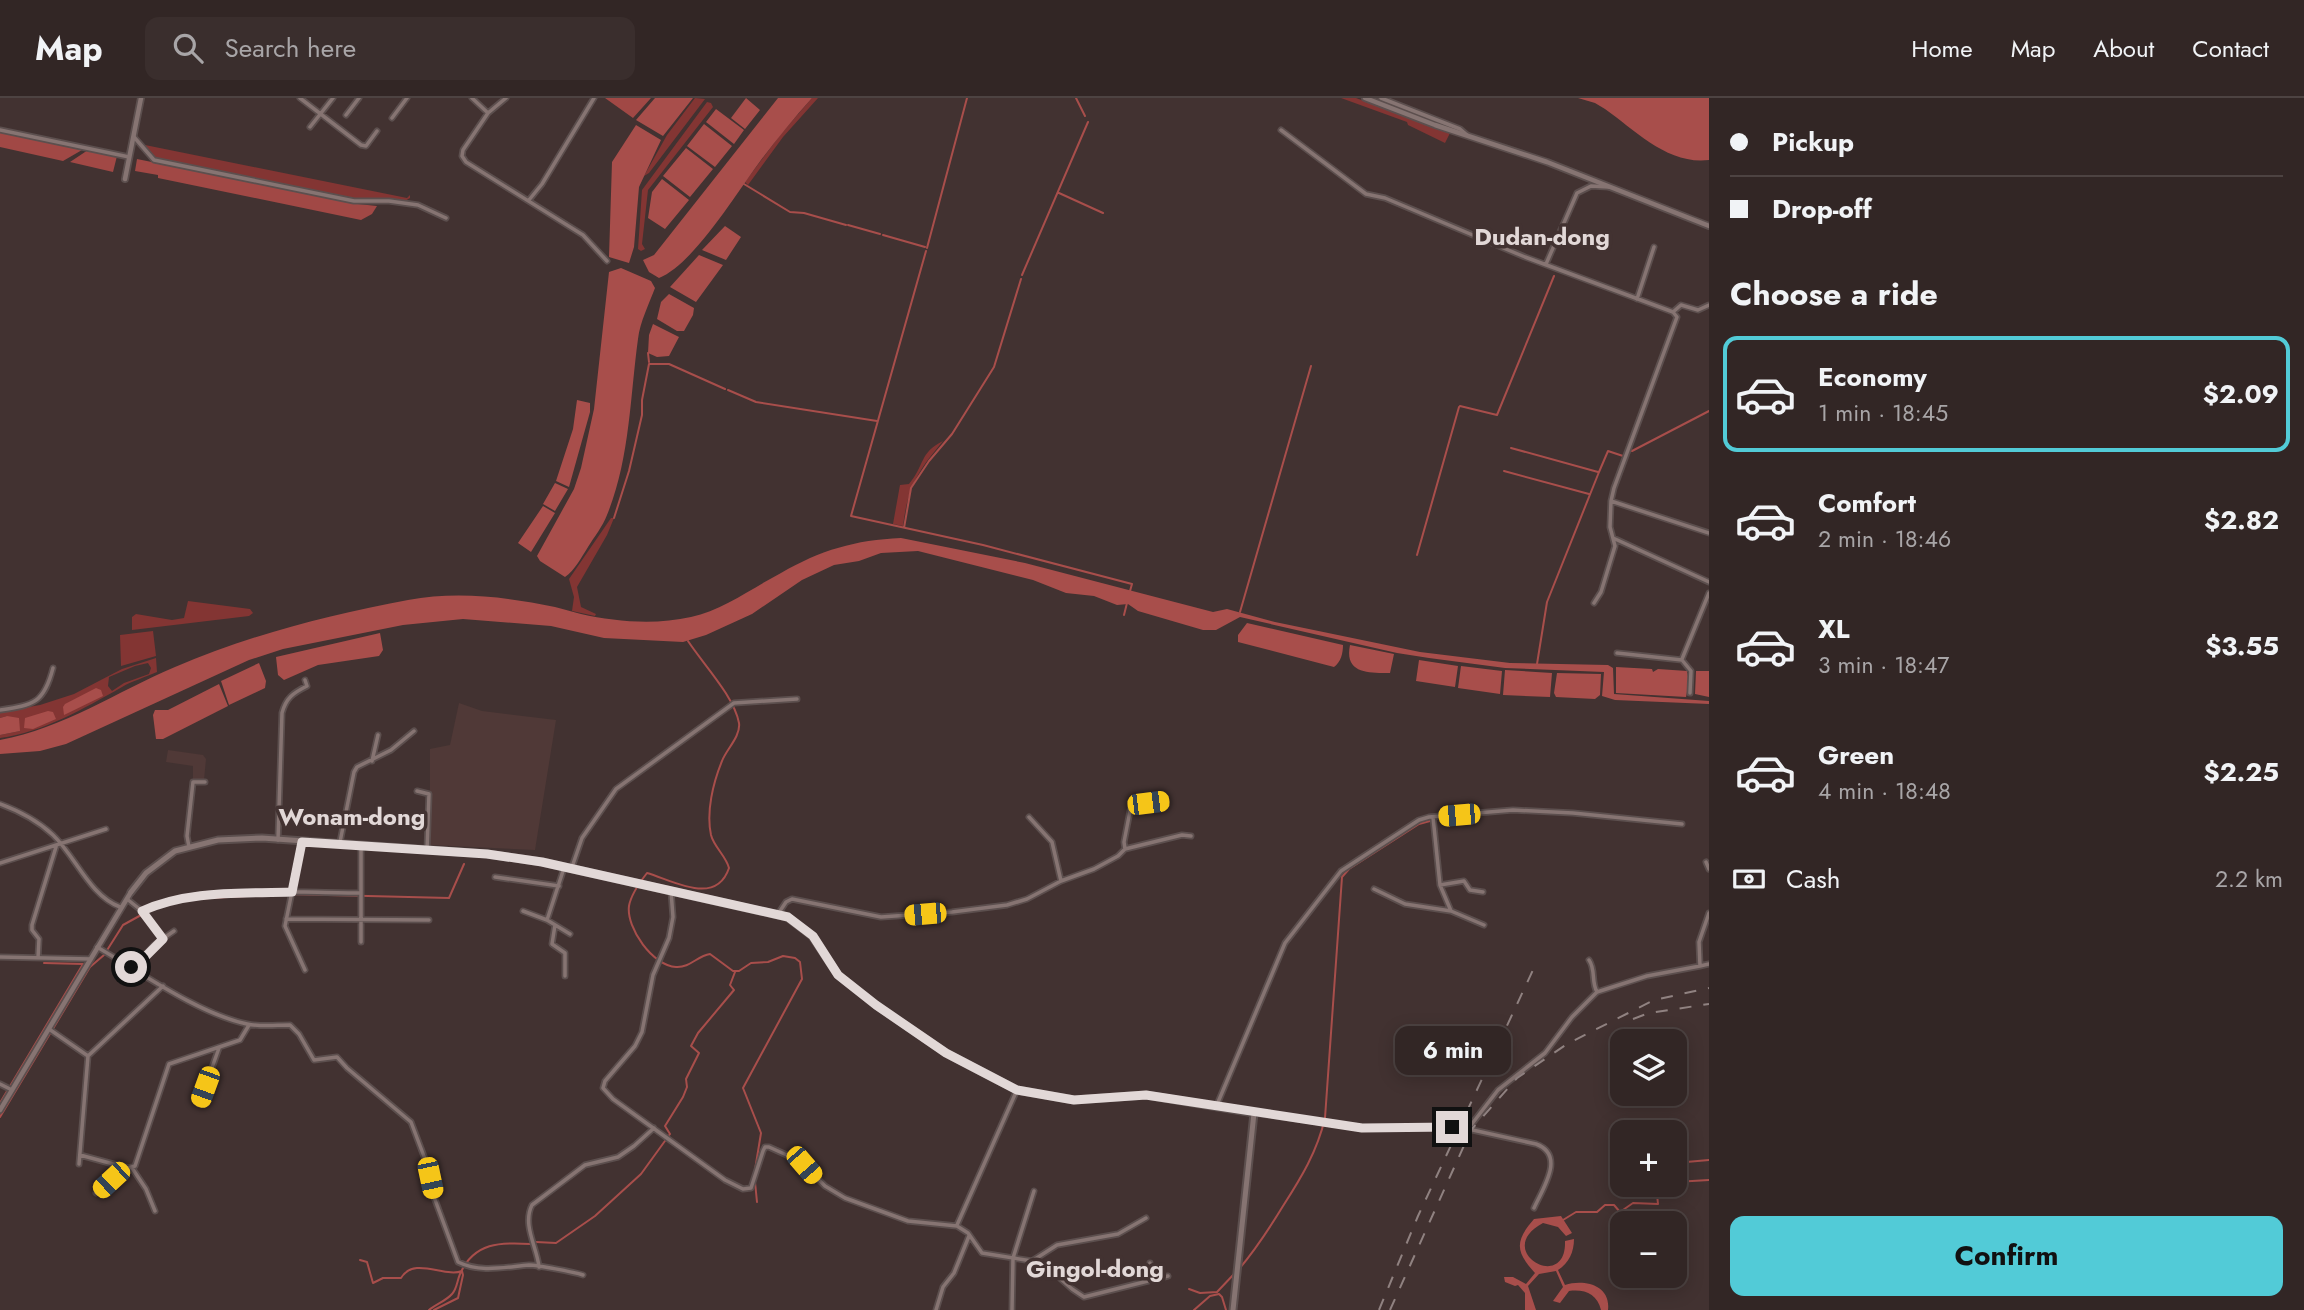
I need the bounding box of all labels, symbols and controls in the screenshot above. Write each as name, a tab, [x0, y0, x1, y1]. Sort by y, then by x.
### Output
search box	[145, 17, 635, 80]
text: Map	[35, 25, 103, 72]
icon: search	[169, 29, 207, 67]
text: Search here	[225, 29, 356, 67]
text: Home	[1911, 31, 1973, 66]
text: Map	[2011, 31, 2055, 66]
text: About	[2093, 31, 2154, 66]
text: Contact	[2192, 31, 2269, 66]
text: Pickup	[1772, 123, 1854, 161]
text: Drop-off	[1772, 190, 1872, 228]
district label: Dudan-dong	[1474, 219, 1610, 254]
text: Choose a ride	[1730, 271, 1938, 317]
text: Economy	[1818, 358, 1927, 396]
icon: car	[1734, 363, 1797, 426]
text: $2.09	[2203, 375, 2279, 413]
text: 1 min · 18:45	[1818, 396, 1948, 430]
text: Comfort	[1818, 484, 1916, 522]
icon: car	[1734, 489, 1797, 552]
text: $2.82	[2204, 501, 2279, 539]
text: 2 min · 18:46	[1818, 522, 1951, 556]
text: XL	[1818, 610, 1850, 648]
icon: car	[1734, 615, 1797, 678]
text: $3.55	[2205, 627, 2279, 665]
text: 3 min · 18:47	[1818, 648, 1949, 682]
text: Green	[1818, 736, 1894, 774]
icon: car	[1734, 741, 1797, 804]
text: $2.25	[2204, 753, 2279, 791]
text: 4 min · 18:48	[1818, 774, 1951, 808]
car	[1126, 790, 1171, 816]
district label: Wonam-dong	[279, 799, 425, 834]
car	[1438, 803, 1481, 827]
icon: cash	[1730, 860, 1768, 898]
text: Cash	[1786, 860, 1840, 898]
text: 2.2 km	[2215, 862, 2283, 896]
car	[904, 902, 947, 926]
route start	[115, 951, 147, 983]
callout: 6 min	[1394, 1026, 1510, 1074]
map controls	[1610, 1029, 1687, 1288]
button: layers	[1610, 1029, 1687, 1106]
text: 6 min	[1423, 1033, 1483, 1067]
car	[188, 1064, 223, 1110]
route end	[1436, 1111, 1468, 1143]
button: +	[1610, 1120, 1687, 1197]
car	[783, 1142, 826, 1188]
car	[416, 1155, 445, 1201]
car	[89, 1158, 134, 1202]
button: −	[1610, 1211, 1687, 1288]
button: Confirm	[1730, 1216, 2283, 1296]
district label: Gingol-dong	[1026, 1251, 1164, 1286]

